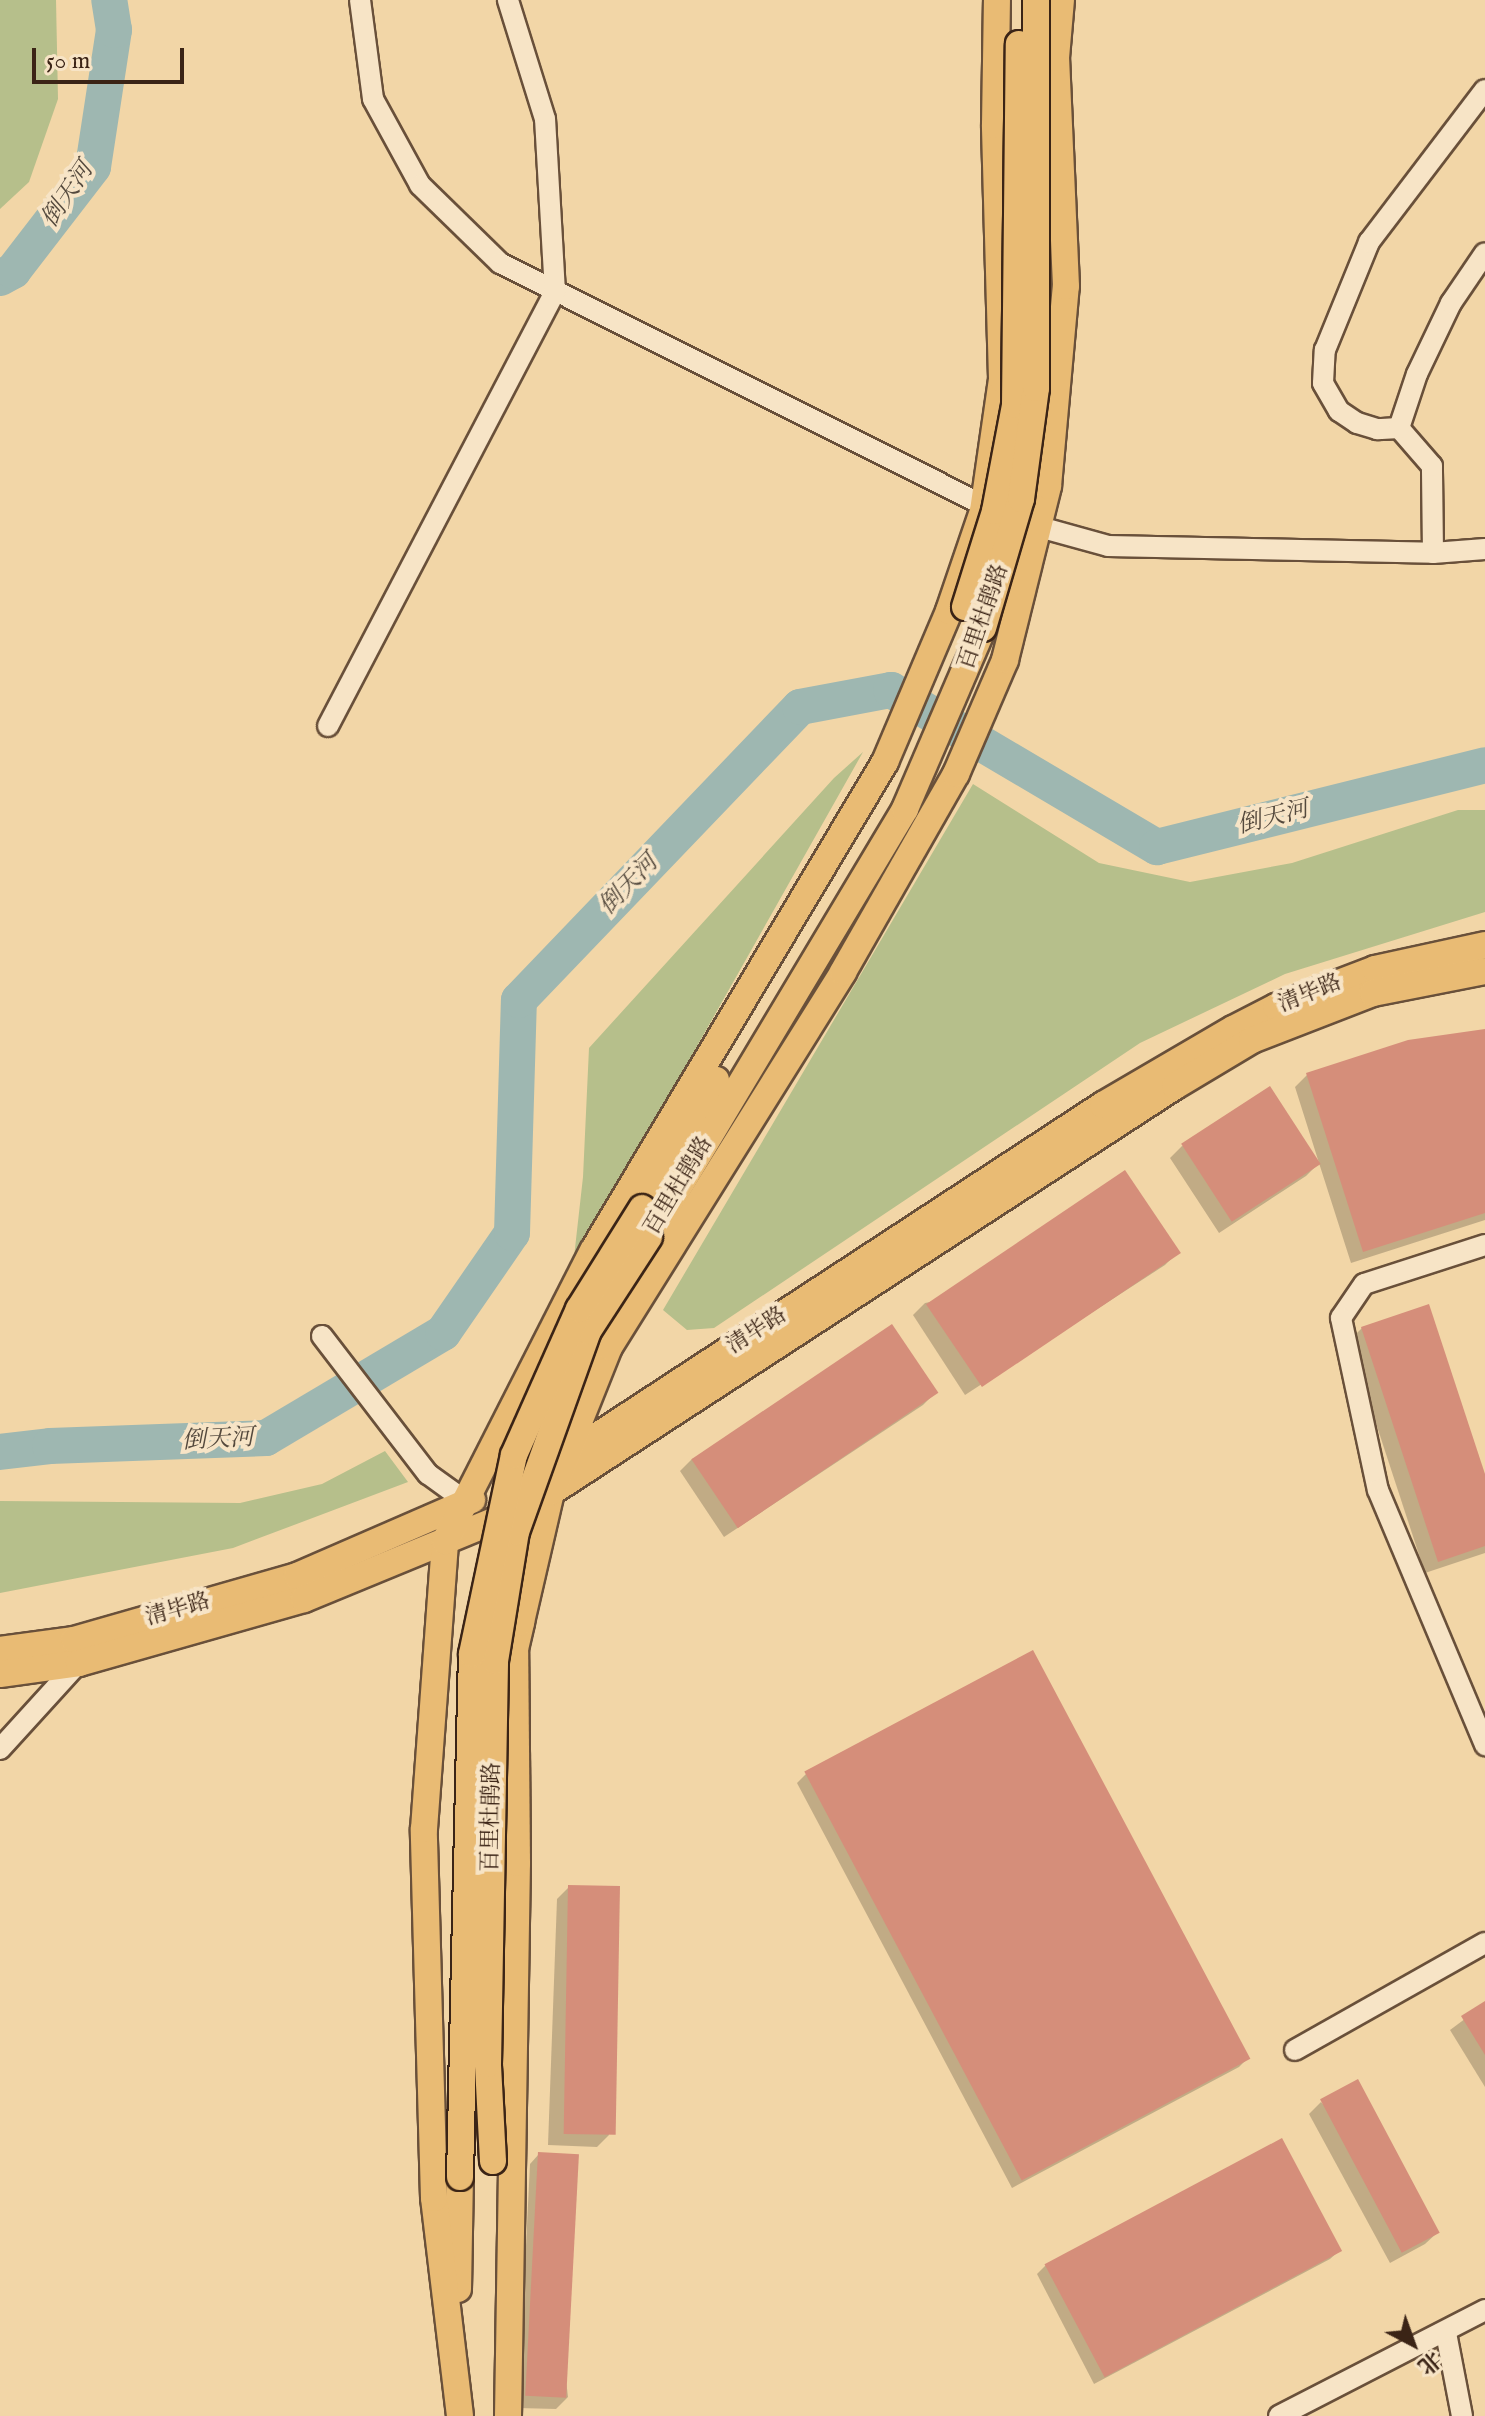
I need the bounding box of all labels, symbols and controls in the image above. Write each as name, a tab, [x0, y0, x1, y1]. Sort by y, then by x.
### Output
scale bar	[36, 32, 188, 82]
text: 50 m	[46, 46, 90, 77]
water label: 倒天河	[36, 157, 100, 233]
street label: 百里杜鹃路	[954, 561, 1014, 673]
water label: 倒天河	[1235, 795, 1311, 841]
water label: 倒天河	[594, 849, 664, 921]
street label: 清毕路	[1274, 969, 1346, 1019]
street label: 百里杜鹃路	[639, 1132, 719, 1240]
street label: 清毕路	[722, 1302, 792, 1360]
water label: 倒天河	[181, 1424, 255, 1456]
street label: 清毕路	[143, 1588, 213, 1632]
street label: 百里杜鹃路	[478, 1762, 506, 1872]
north arrow	[1373, 2304, 1453, 2384]
text: 北	[1411, 2344, 1446, 2380]

